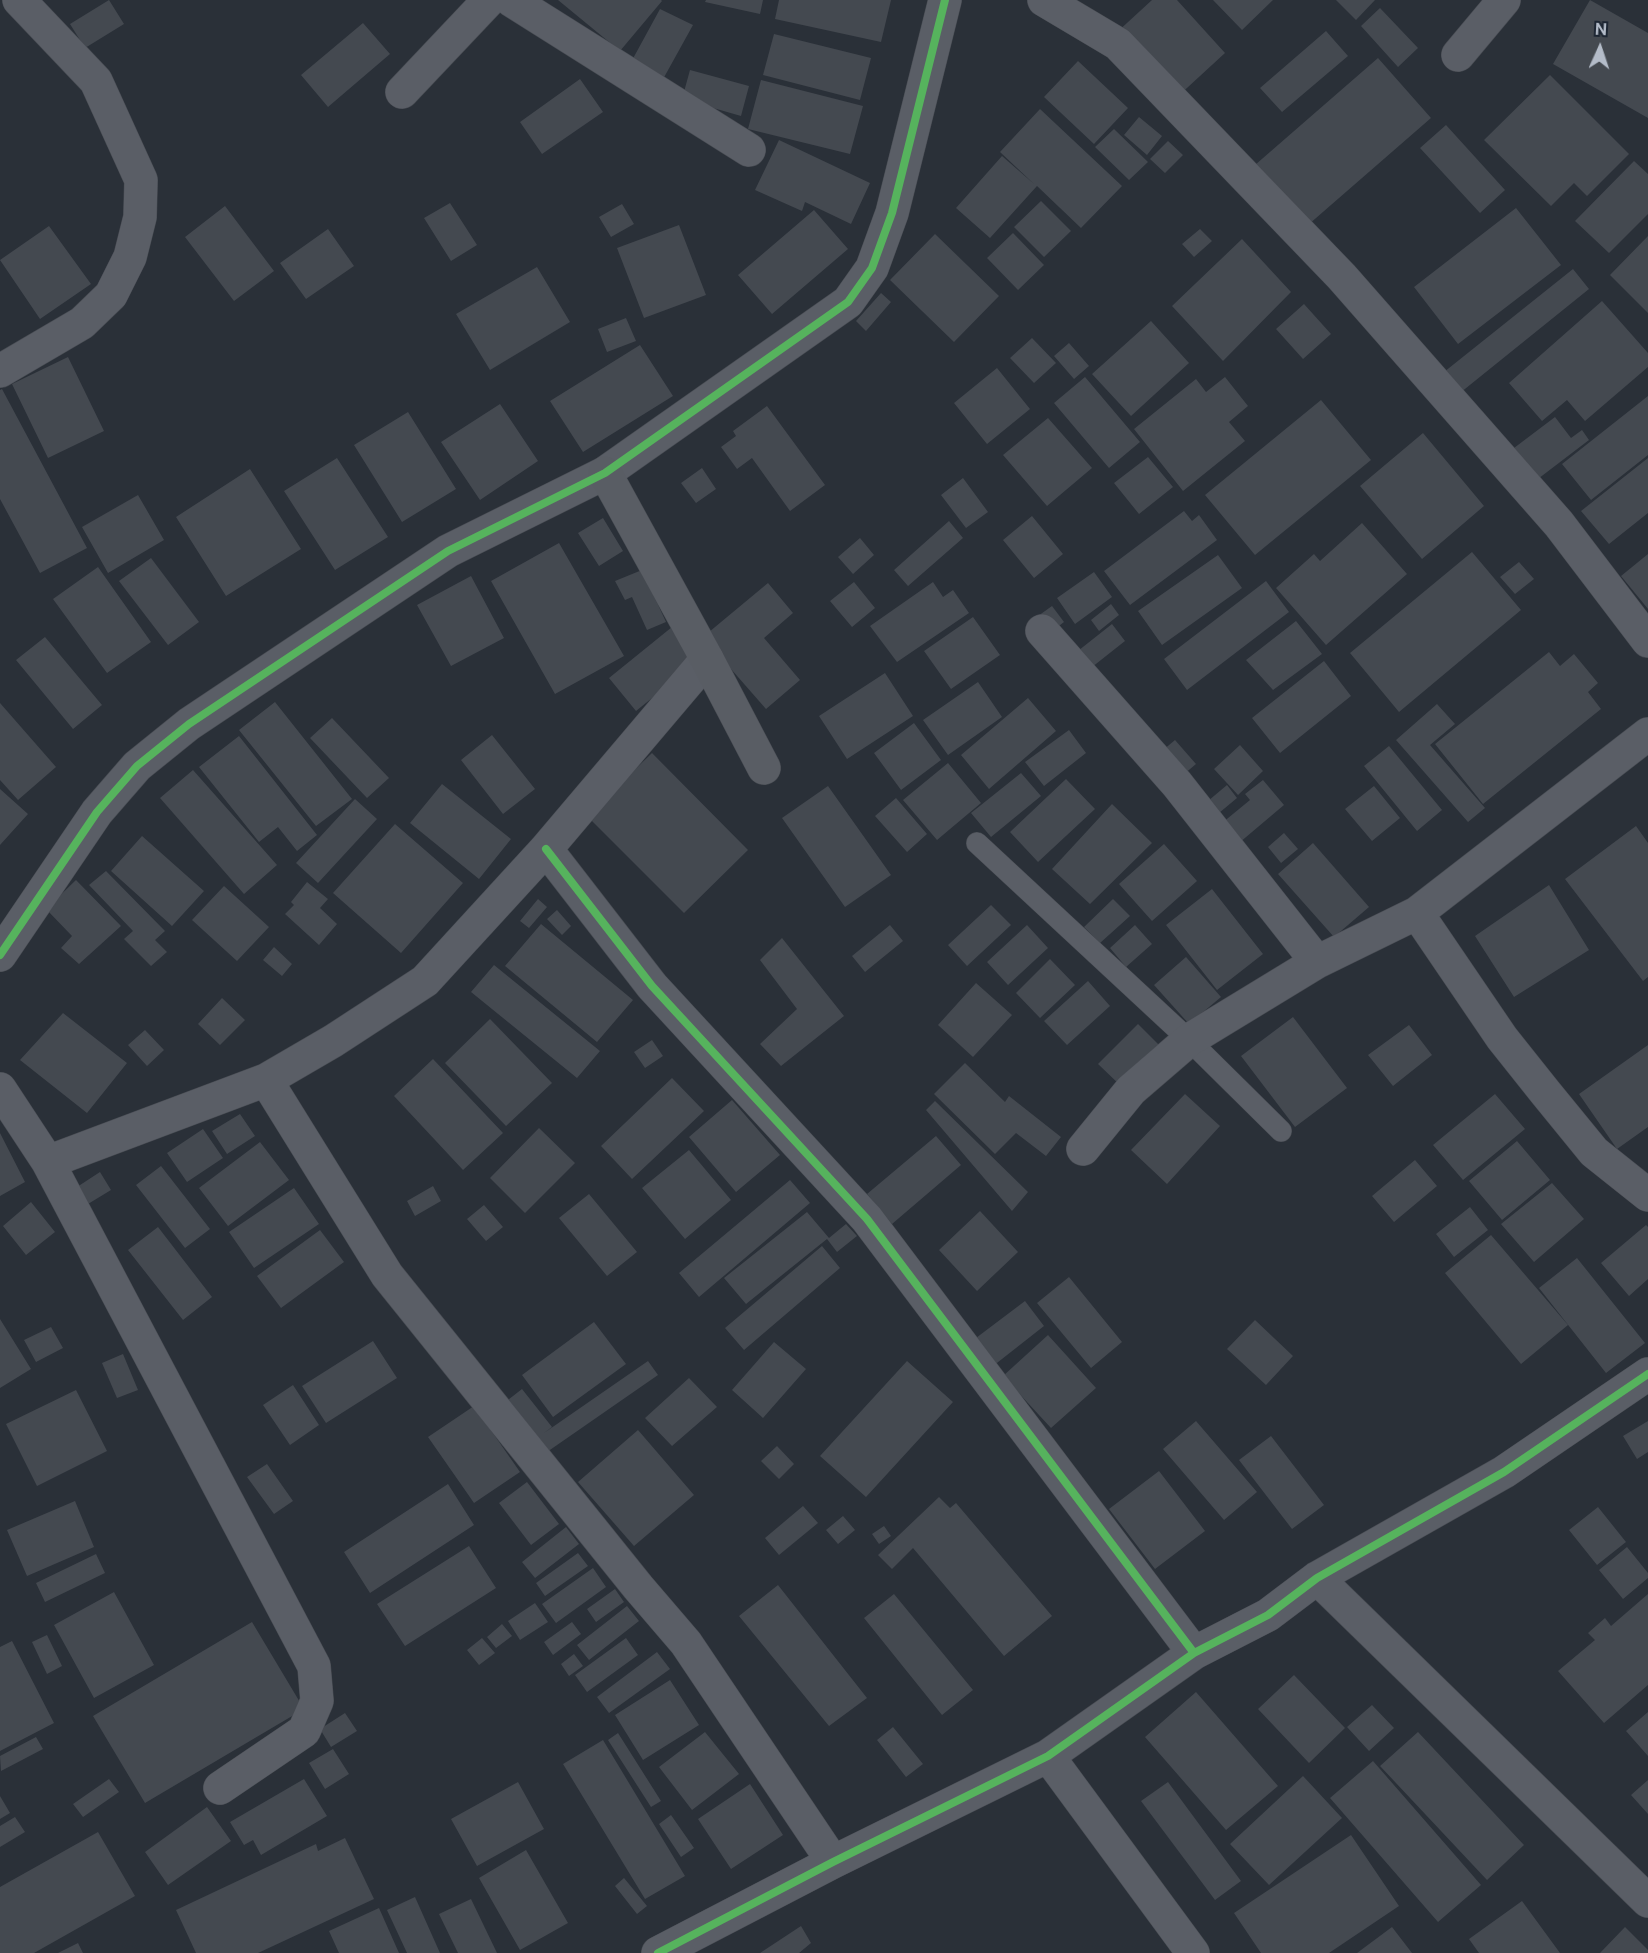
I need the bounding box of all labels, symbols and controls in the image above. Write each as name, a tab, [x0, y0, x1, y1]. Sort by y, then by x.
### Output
north arrow	[1570, 18, 1630, 78]
text: N	[1594, 20, 1608, 39]

